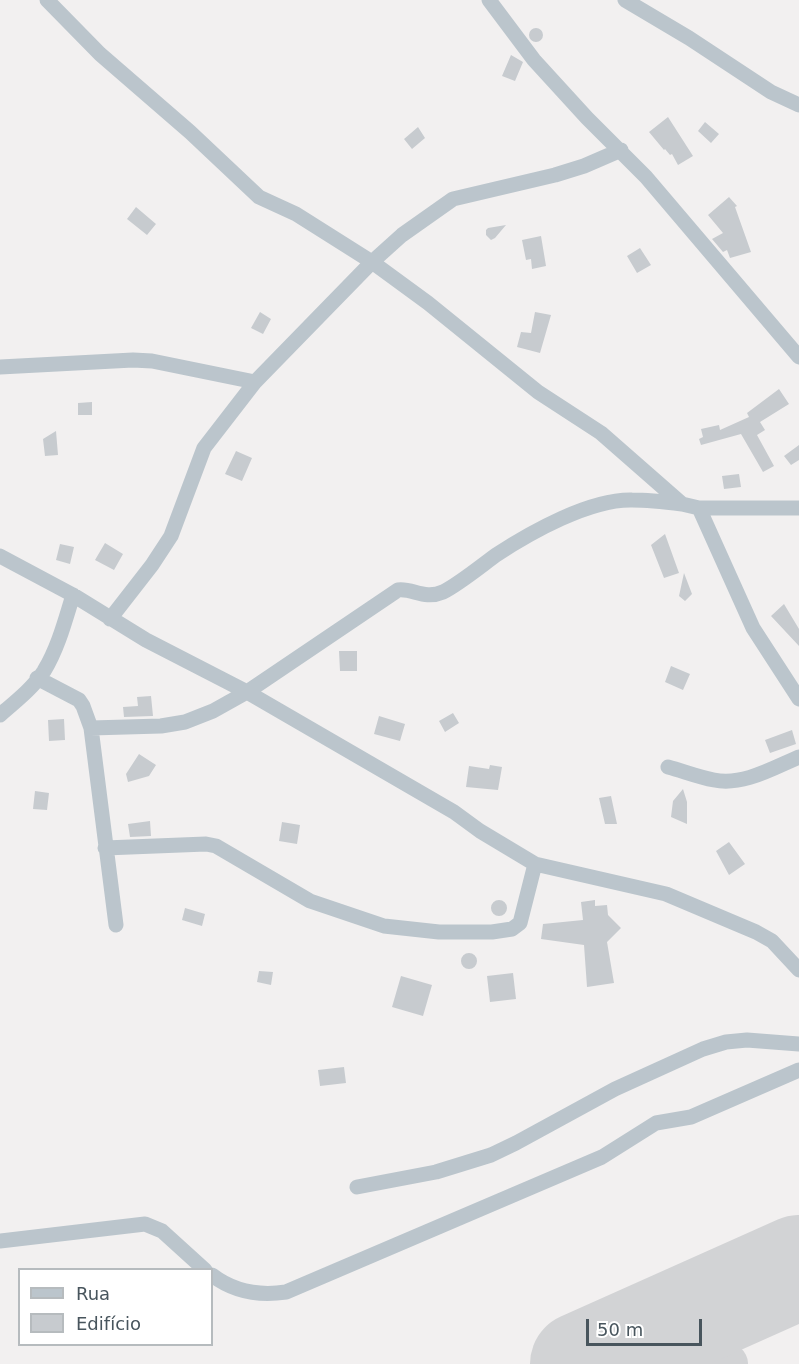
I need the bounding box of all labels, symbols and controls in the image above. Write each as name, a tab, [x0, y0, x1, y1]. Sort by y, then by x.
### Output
legend	[18, 1268, 213, 1346]
text: Rua	[76, 1283, 110, 1304]
scale bar	[589, 1307, 704, 1345]
text: Edifício	[76, 1313, 141, 1334]
text: 50 m	[597, 1319, 643, 1340]

